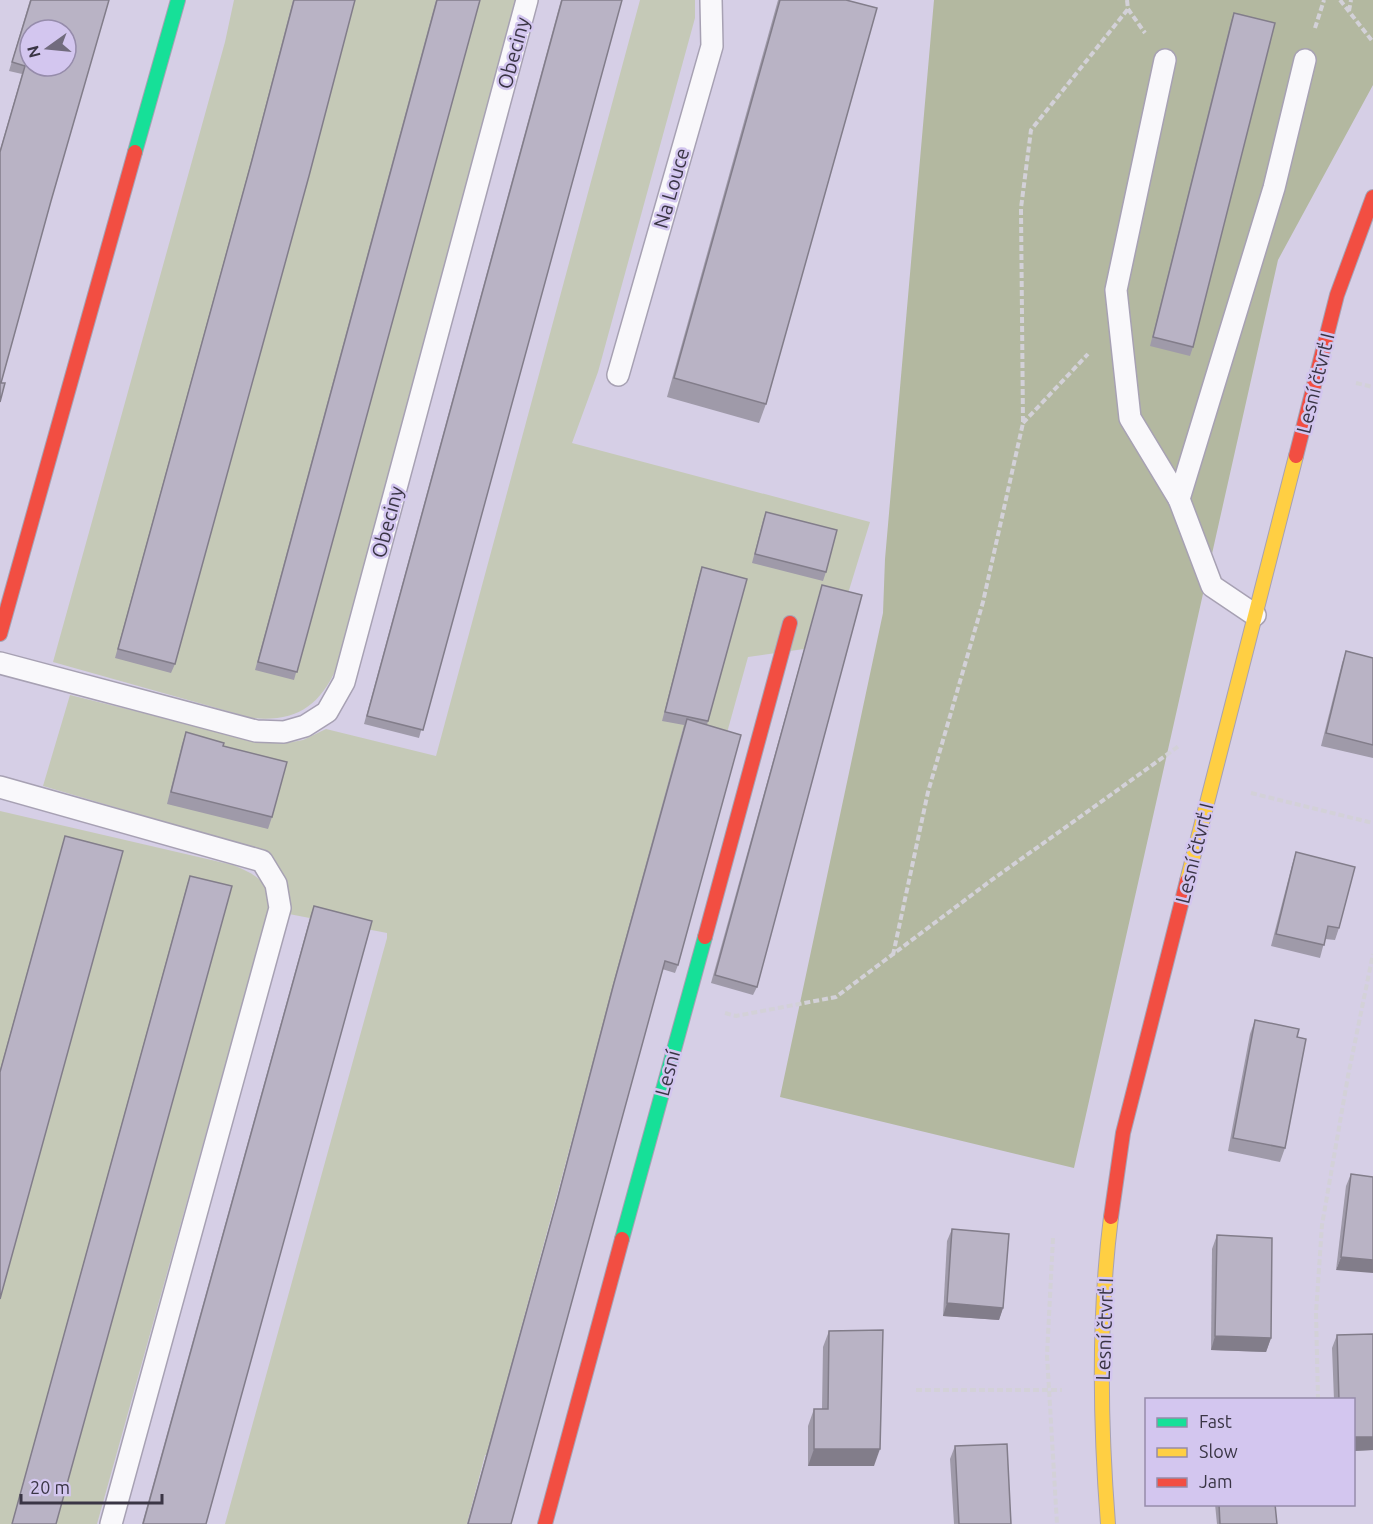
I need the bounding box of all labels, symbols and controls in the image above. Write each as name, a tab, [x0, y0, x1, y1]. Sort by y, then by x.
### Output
street label: Obeciny	[492, 14, 534, 91]
north arrow	[18, 18, 78, 78]
text: N	[23, 44, 44, 60]
street label: Na Louce	[649, 145, 693, 231]
street label: Lesní čtvrť I	[1291, 330, 1339, 436]
street label: Obeciny	[366, 483, 408, 560]
street label: Lesní čtvrť I	[1170, 800, 1218, 906]
street label: Lesní	[650, 1047, 684, 1098]
street label: Lesní čtvrť I	[1091, 1277, 1117, 1381]
legend	[1145, 1398, 1355, 1506]
text: Fast	[1199, 1411, 1232, 1431]
text: Slow	[1199, 1441, 1238, 1461]
scale bar	[21, 1467, 162, 1505]
text: Jam	[1199, 1471, 1233, 1491]
text: 20 m	[30, 1477, 70, 1497]

